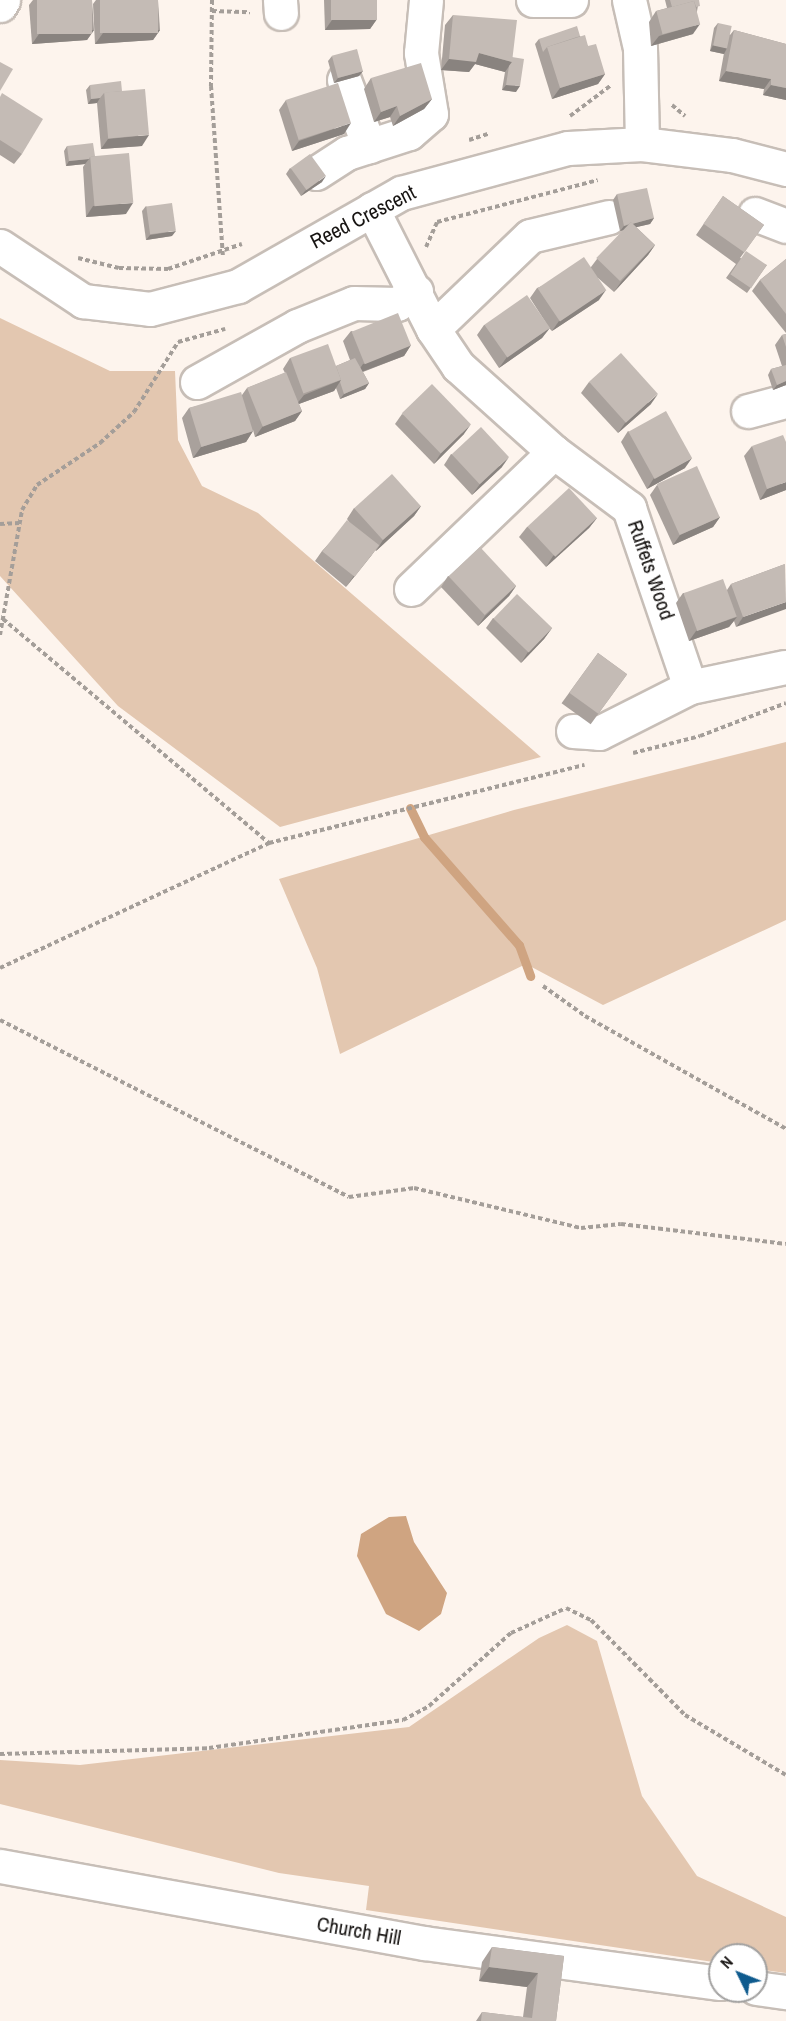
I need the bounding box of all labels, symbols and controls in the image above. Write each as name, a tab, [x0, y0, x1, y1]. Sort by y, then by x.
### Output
street label: Reed Crescent	[306, 180, 420, 254]
street label: Ruffets Wood	[622, 517, 680, 623]
street label: Church Hill	[315, 1911, 403, 1951]
north arrow	[708, 1943, 768, 2003]
text: N	[715, 1951, 738, 1973]

